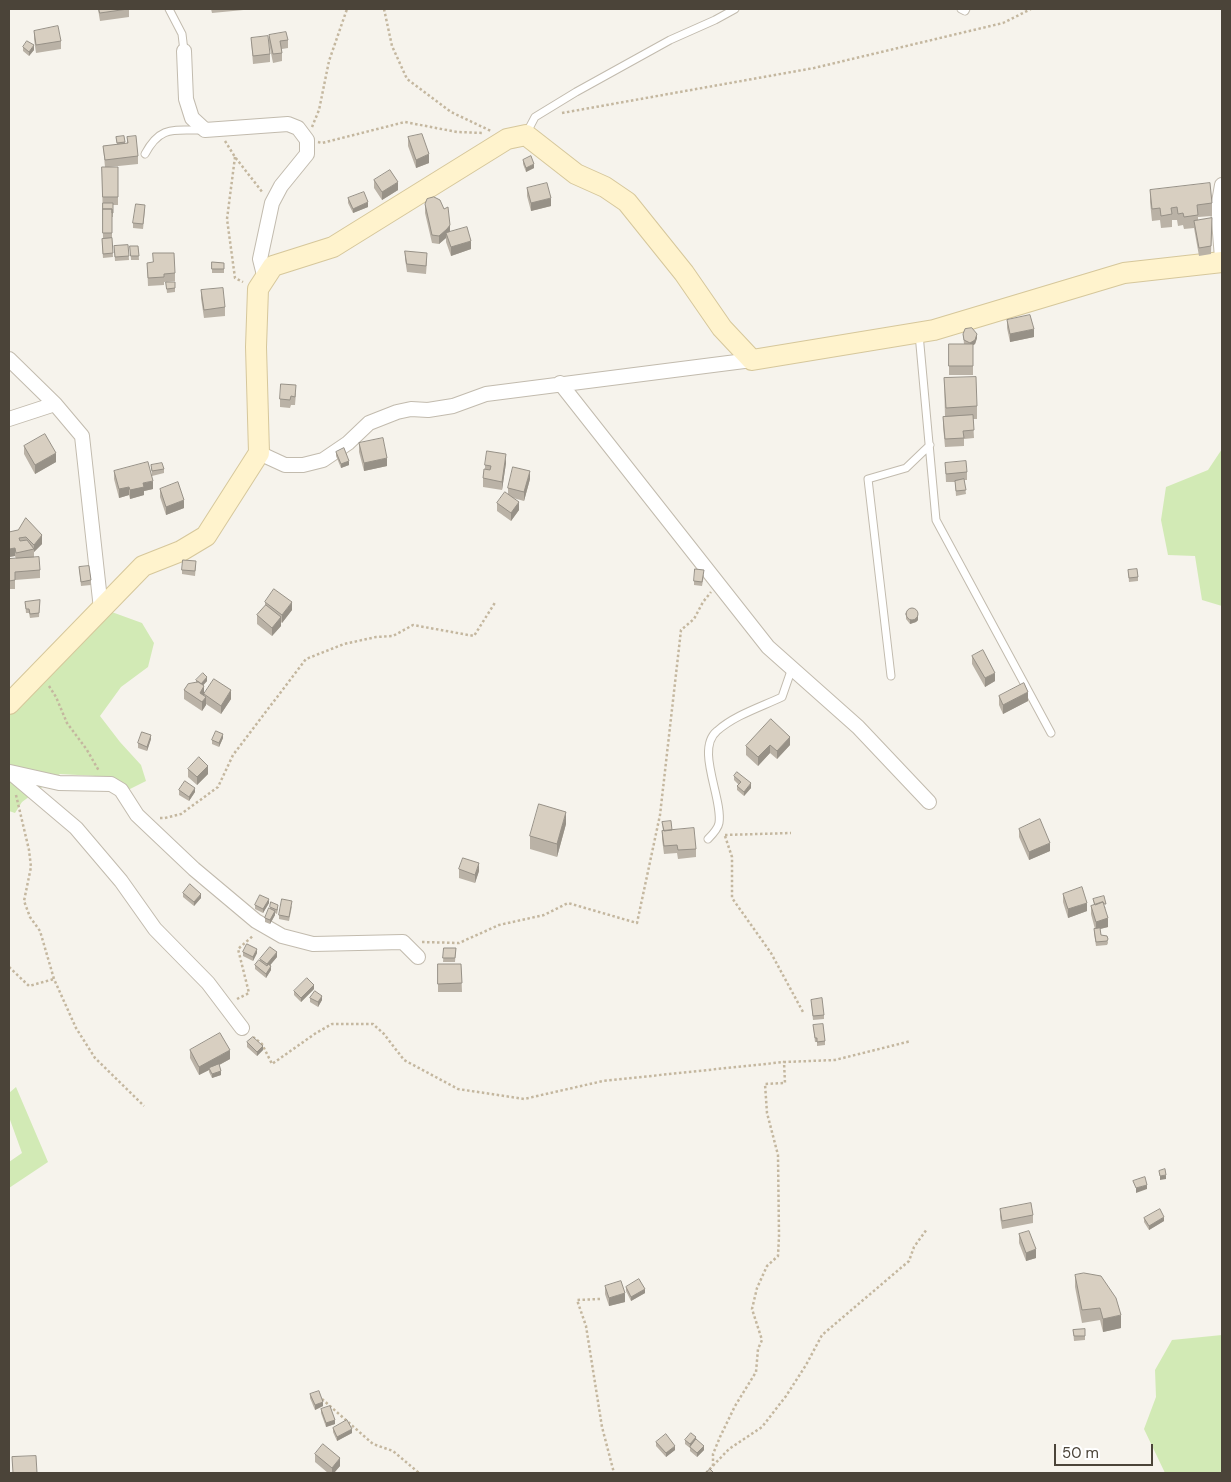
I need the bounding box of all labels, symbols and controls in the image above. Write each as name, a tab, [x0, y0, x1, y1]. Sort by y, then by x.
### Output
scale bar	[1056, 1434, 1155, 1466]
text: 50 m	[1062, 1443, 1099, 1463]

